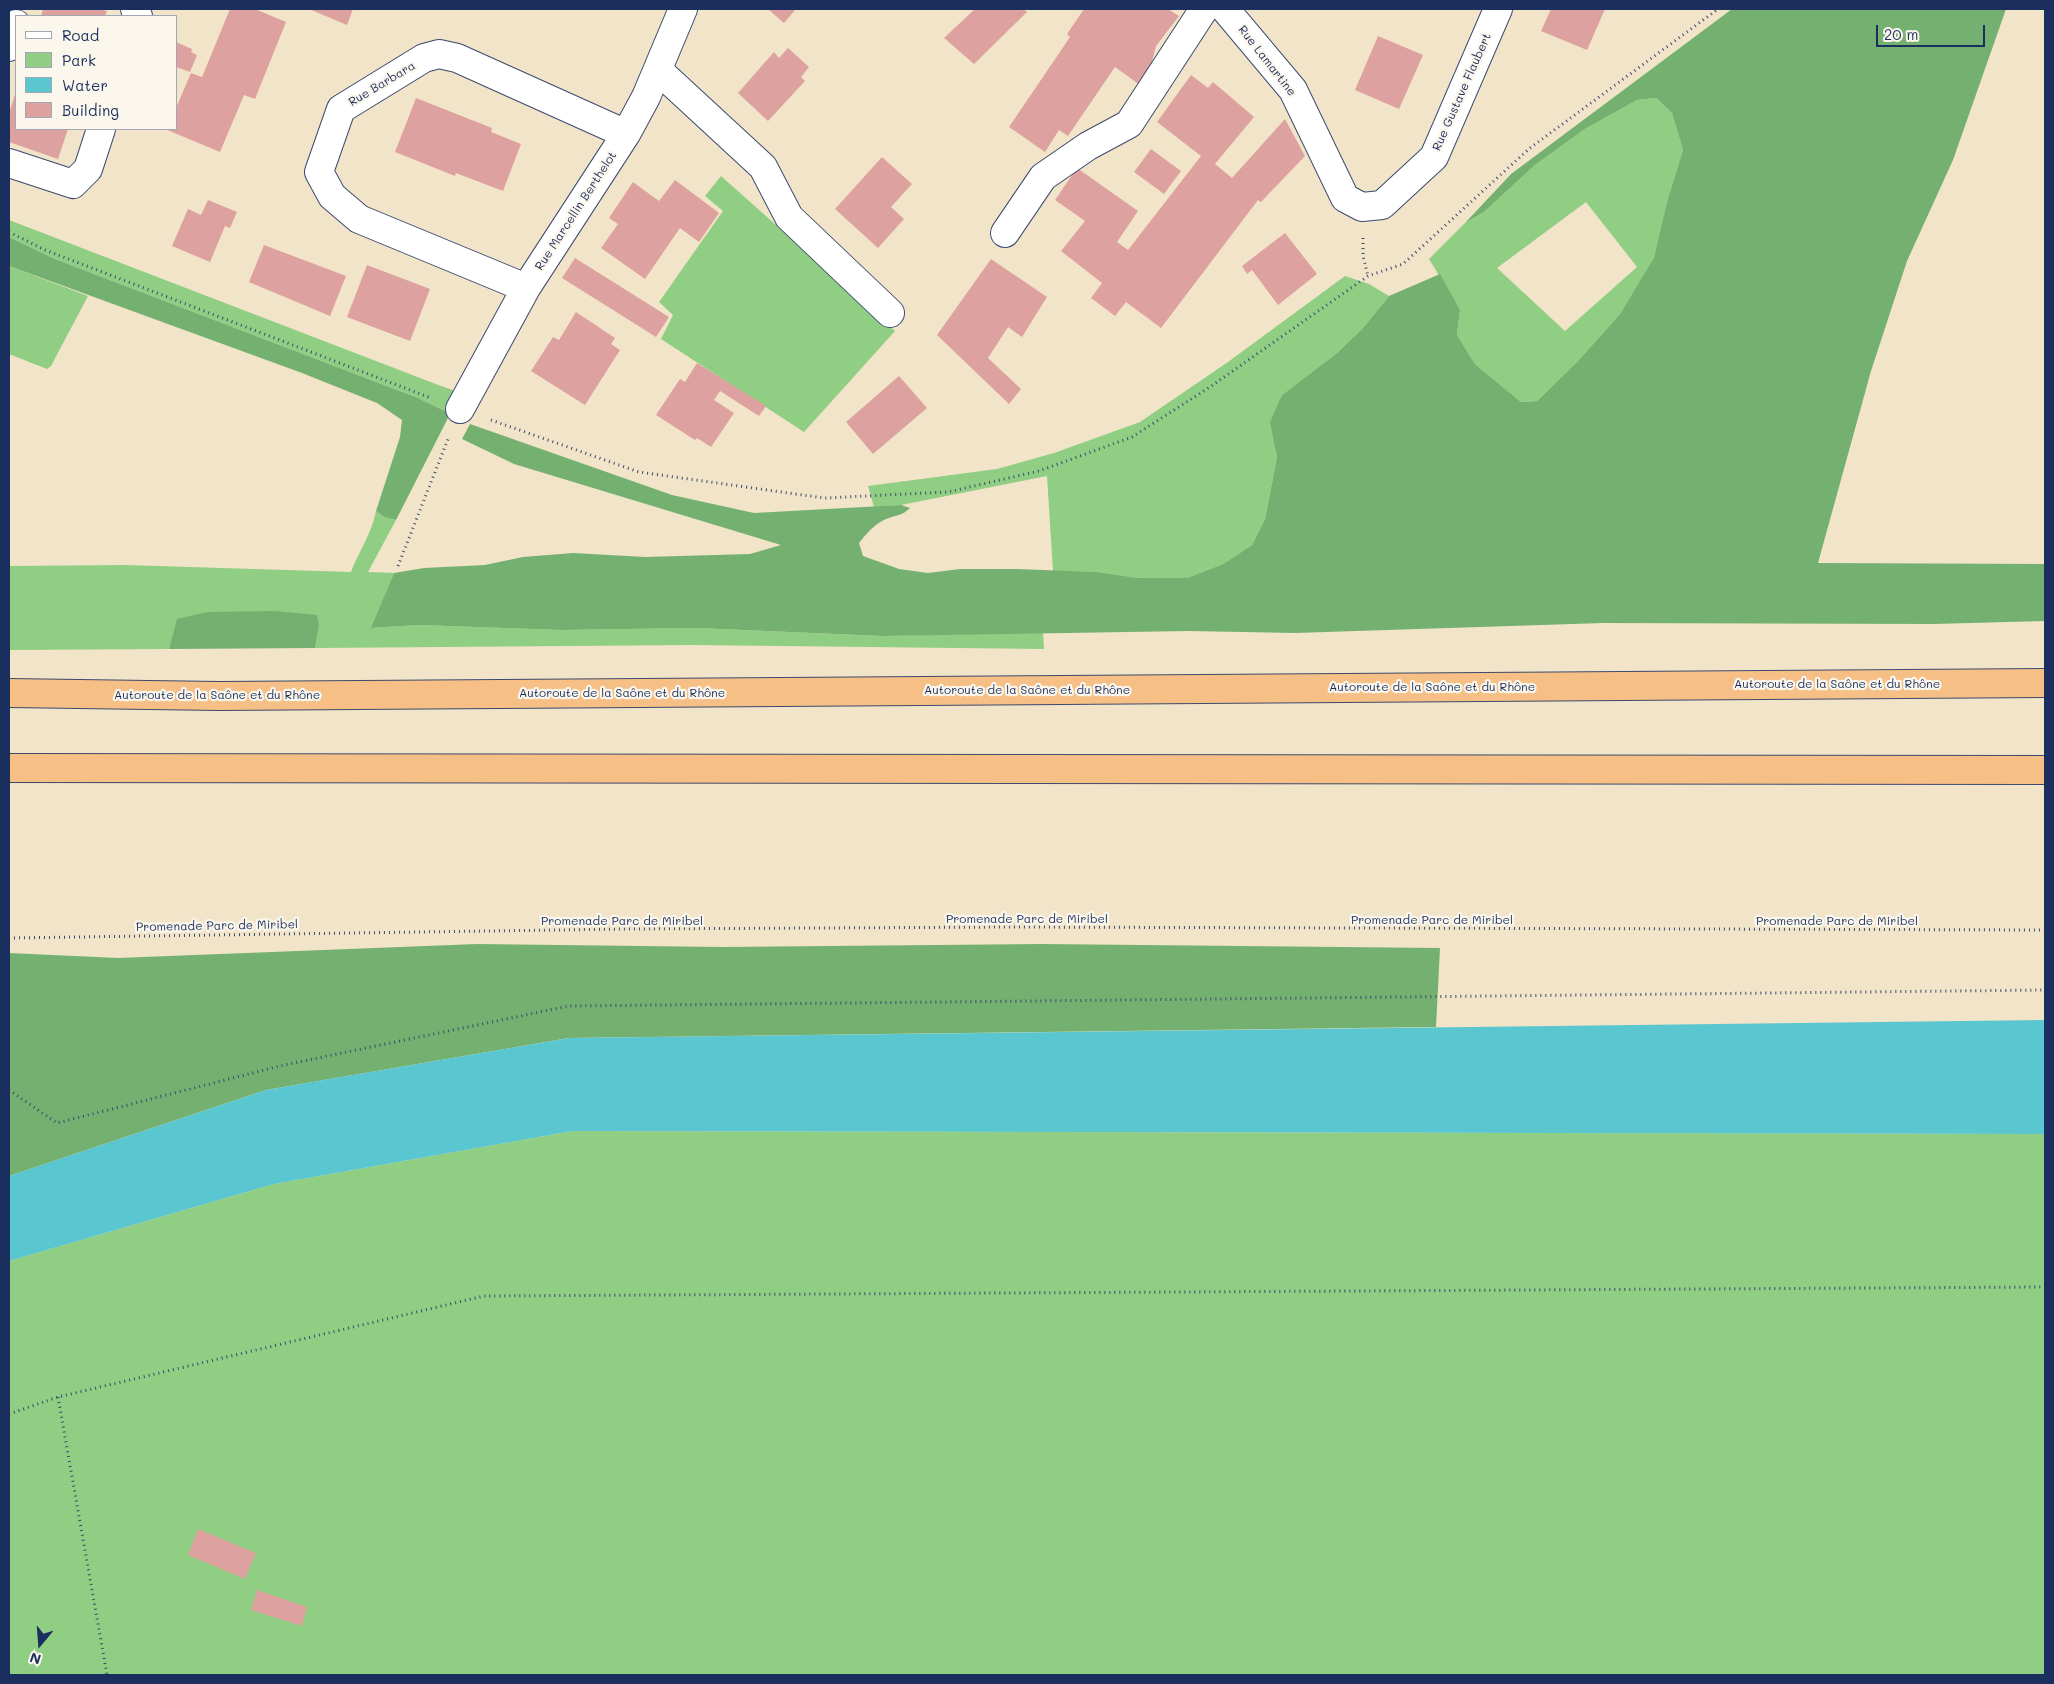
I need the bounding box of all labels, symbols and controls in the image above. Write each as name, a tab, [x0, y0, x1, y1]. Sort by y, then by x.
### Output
legend	[15, 15, 178, 130]
scale bar	[1879, 15, 1988, 47]
street label: Rue Lamartine	[1235, 23, 1299, 99]
text: 20 m	[1884, 24, 1918, 44]
text: Road	[62, 25, 99, 45]
street label: Rue Gustave Flaubert	[1430, 31, 1494, 153]
text: Park	[62, 50, 96, 70]
street label: Rue Barbara	[346, 58, 418, 110]
text: Water	[62, 75, 108, 95]
text: Building	[62, 100, 119, 120]
street label: Rue Marcellin Berthelot	[532, 149, 620, 273]
street label: Autoroute de la Saône et du Rhône	[1734, 677, 1940, 691]
street label: Autoroute de la Saône et du Rhône	[1329, 680, 1535, 694]
street label: Autoroute de la Saône et du Rhône	[924, 683, 1130, 697]
street label: Autoroute de la Saône et du Rhône	[519, 686, 725, 700]
street label: Autoroute de la Saône et du Rhône	[114, 688, 320, 702]
street label: Promenade Parc de Miribel	[946, 912, 1108, 926]
street label: Promenade Parc de Miribel	[1351, 913, 1513, 927]
street label: Promenade Parc de Miribel	[541, 914, 703, 928]
street label: Promenade Parc de Miribel	[1756, 914, 1918, 928]
street label: Promenade Parc de Miribel	[136, 917, 298, 935]
north arrow	[15, 1619, 65, 1669]
text: N	[27, 1648, 43, 1669]

